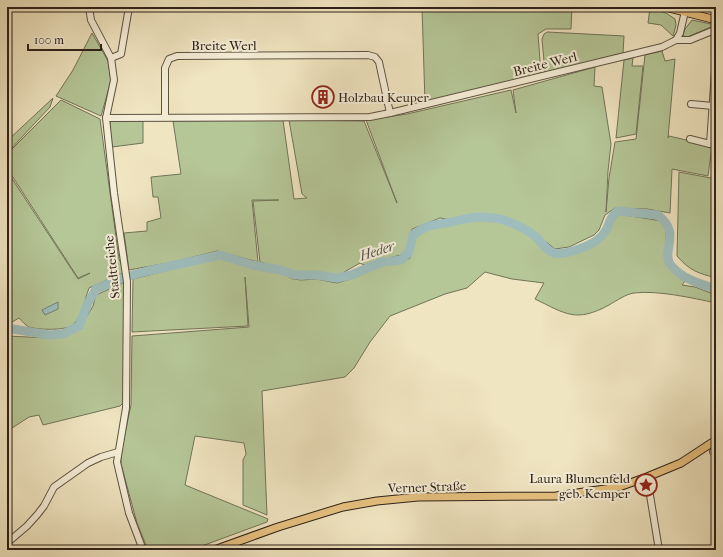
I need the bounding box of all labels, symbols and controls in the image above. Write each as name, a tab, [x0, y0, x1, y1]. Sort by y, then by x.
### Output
scale bar	[28, 26, 101, 52]
text: 100 m	[34, 33, 64, 47]
street label: Breite Werl	[191, 38, 257, 53]
street label: Breite Werl	[511, 49, 579, 79]
building icon: Holzbau Keuper	[310, 84, 336, 110]
place label: Holzbau Keuper	[338, 90, 429, 105]
street label: Stadtteiche	[101, 234, 123, 299]
water label: Heder	[357, 237, 398, 265]
place label: Laura Blumenfeld geb. Kemper	[529, 471, 631, 501]
place icon: Laura Blumenfeld geb. Kemper	[633, 472, 659, 498]
street label: Verner Straße	[387, 478, 467, 496]

